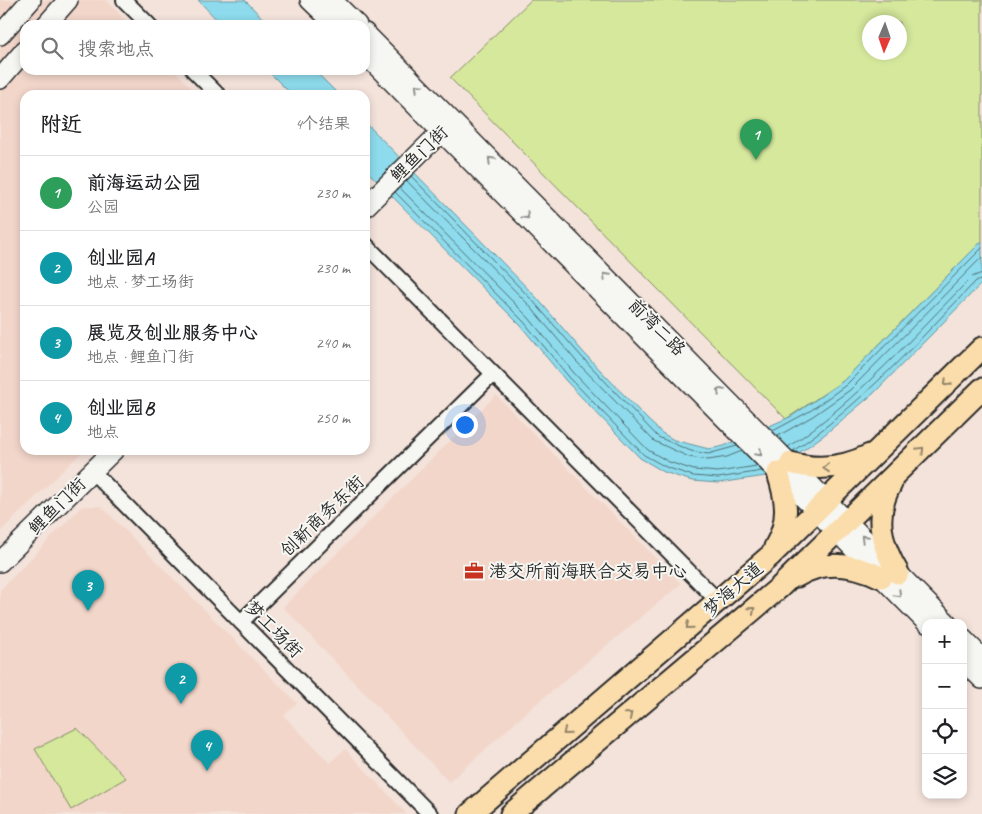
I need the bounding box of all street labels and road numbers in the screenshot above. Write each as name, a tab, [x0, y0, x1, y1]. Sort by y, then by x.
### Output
street label: 鲤鱼门街	[385, 121, 453, 187]
street label: 前湾二路	[624, 294, 690, 360]
street label: 创新商务东街	[276, 471, 368, 561]
street label: 鲤鱼门街	[24, 473, 90, 539]
street label: 梦海大道	[699, 557, 767, 621]
street label: 梦工场街	[241, 596, 307, 662]

